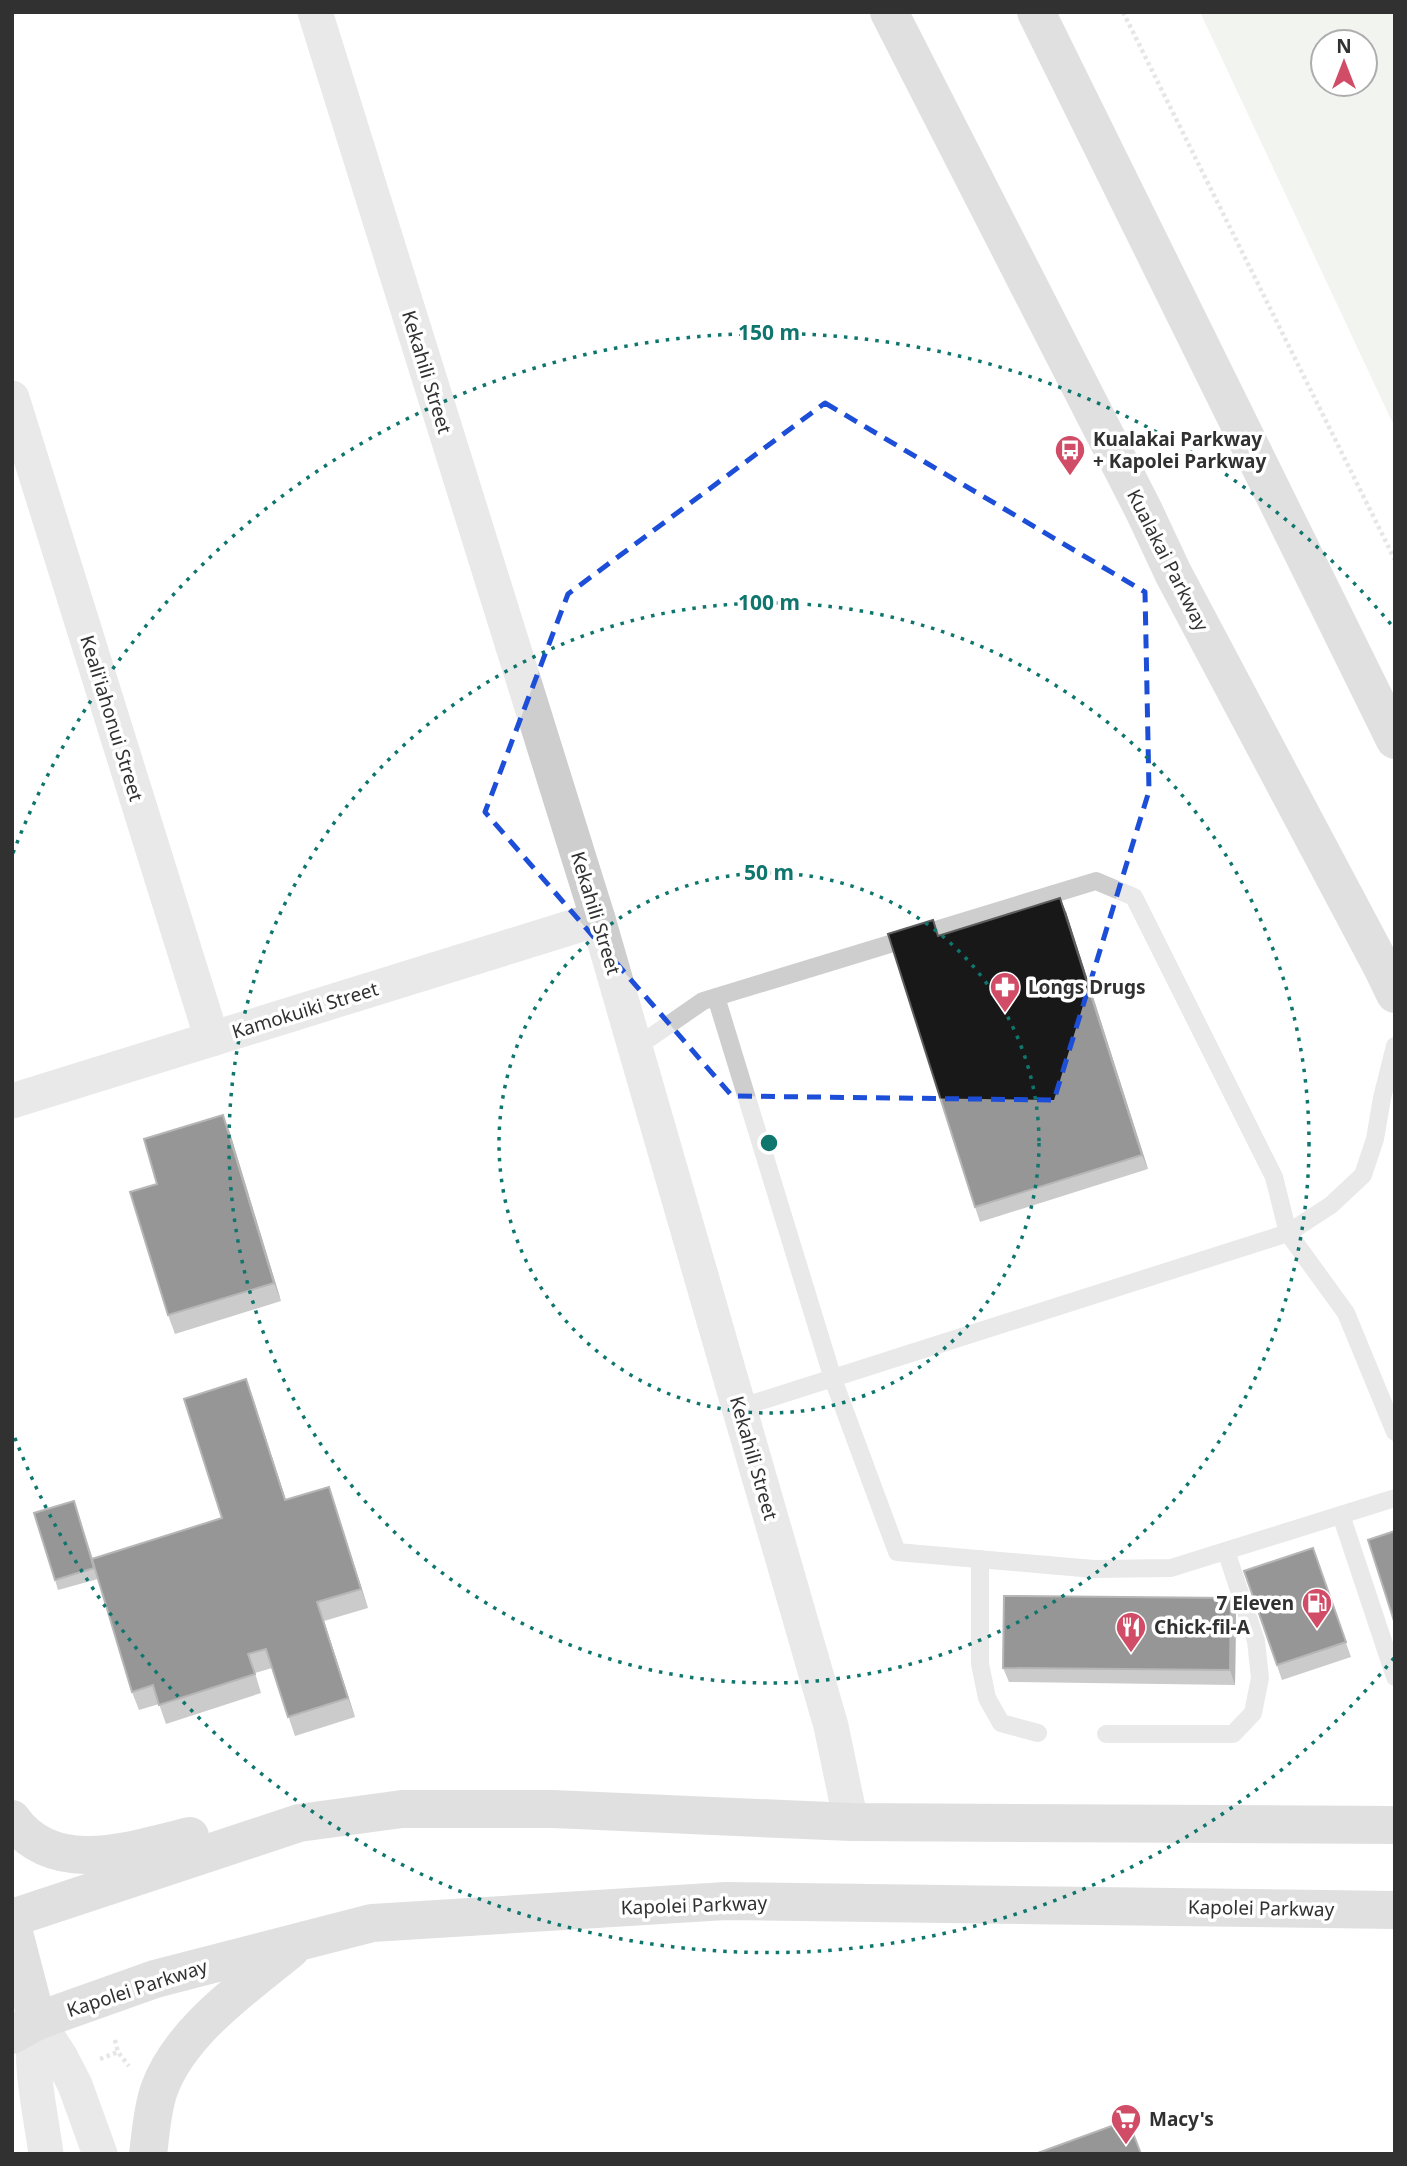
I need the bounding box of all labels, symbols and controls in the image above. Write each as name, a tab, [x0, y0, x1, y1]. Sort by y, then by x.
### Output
north arrow	[1309, 28, 1379, 98]
text: N	[1336, 33, 1352, 59]
street label: Kekahili Street	[396, 307, 458, 437]
text: 150 m	[738, 318, 800, 346]
place label: Kualakai Parkway + Kapolei Parkway	[1093, 426, 1266, 474]
bus stop icon: Kualakai Parkway + Kapolei Parkway	[1053, 433, 1087, 477]
street label: Kualakai Parkway	[1121, 485, 1215, 636]
text: 100 m	[738, 588, 800, 616]
street label: Keali'iahonui Street	[74, 632, 150, 804]
street label: Kekahili Street	[565, 848, 627, 978]
text: 50 m	[744, 858, 794, 886]
pharmacy icon: Longs Drugs	[988, 970, 1022, 1014]
place label: Longs Drugs	[1028, 974, 1146, 1000]
street label: Kamokuiki Street	[229, 975, 381, 1045]
centre of rings	[757, 1131, 781, 1155]
street label: Kekahili Street	[724, 1393, 784, 1523]
fuel station icon: 7 Eleven	[1300, 1586, 1334, 1630]
place label: 7 Eleven	[1216, 1590, 1294, 1616]
restaurant icon: Chick-fil-A	[1114, 1610, 1148, 1654]
place label: Chick-fil-A	[1154, 1614, 1251, 1640]
street label: Kapolei Parkway	[620, 1889, 768, 1921]
street label: Kapolei Parkway	[1188, 1894, 1335, 1922]
street label: Kapolei Parkway	[63, 1953, 211, 2023]
supermarket icon: Macy's	[1109, 2102, 1143, 2146]
place label: Macy's	[1149, 2106, 1214, 2132]

